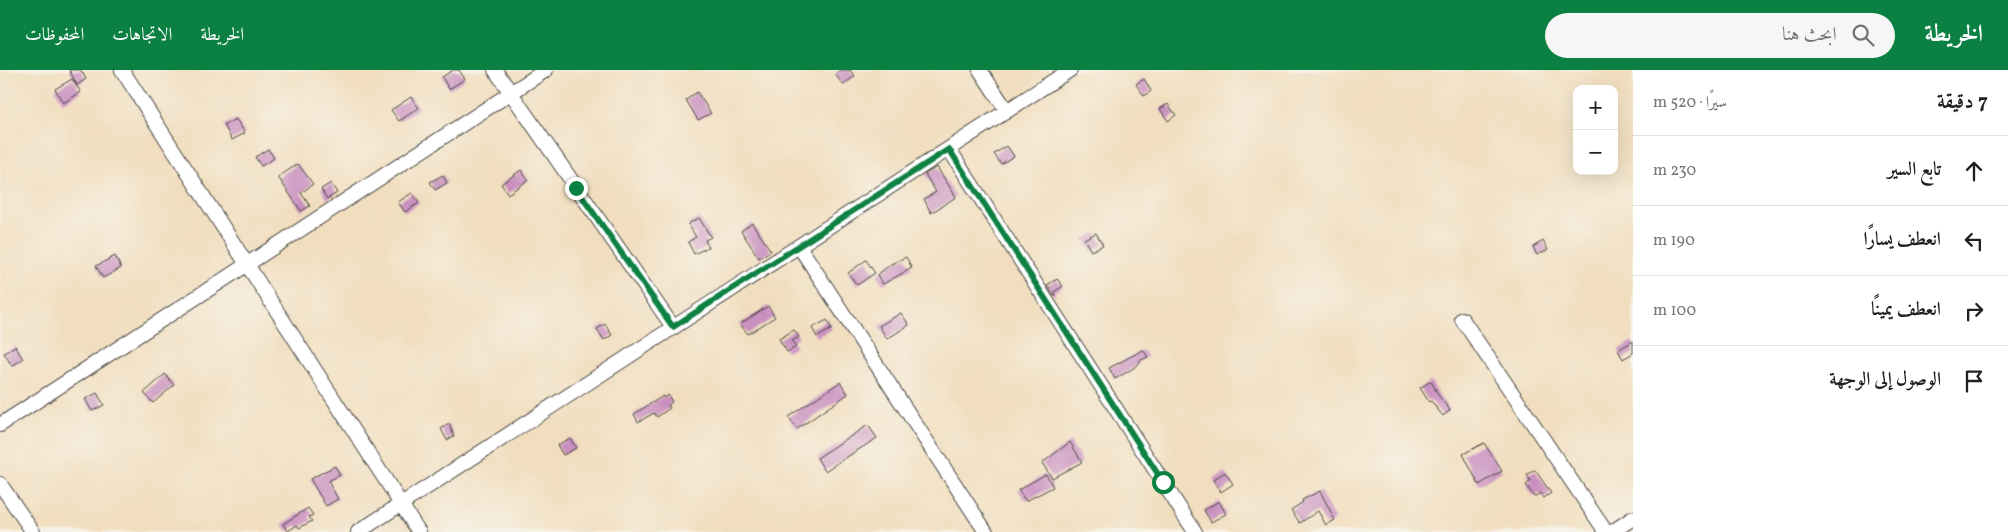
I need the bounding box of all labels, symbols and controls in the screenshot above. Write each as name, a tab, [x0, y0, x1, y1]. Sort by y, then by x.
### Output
search box	[1545, 13, 1895, 58]
text: الخريطة	[1925, 18, 1983, 52]
icon: search	[1849, 21, 1877, 49]
text: ابحث هنا	[1782, 22, 1837, 48]
text: المحفوظات	[25, 23, 84, 48]
text: الاتجاهات	[112, 23, 172, 48]
text: الخريطة	[200, 23, 244, 48]
map controls	[1573, 85, 1618, 175]
button: +	[1573, 85, 1618, 130]
text: 7 دقيقة	[1937, 88, 1988, 117]
text: سيرًا · 520 m	[1653, 92, 1727, 114]
button: −	[1573, 130, 1618, 175]
text: تابع السير	[1888, 157, 1941, 183]
icon: ahead	[1960, 157, 1988, 185]
text: 230 m	[1653, 160, 1696, 182]
route end	[565, 177, 588, 200]
text: انعطف يسارًا	[1863, 227, 1941, 253]
icon: left	[1960, 227, 1988, 255]
text: 190 m	[1653, 230, 1695, 252]
text: انعطف يمينًا	[1871, 297, 1941, 323]
icon: right	[1960, 297, 1988, 325]
text: 100 m	[1653, 300, 1696, 322]
text: الوصول إلى الوجهة	[1829, 367, 1941, 393]
icon: arrive	[1960, 367, 1988, 395]
route start	[1152, 471, 1175, 494]

